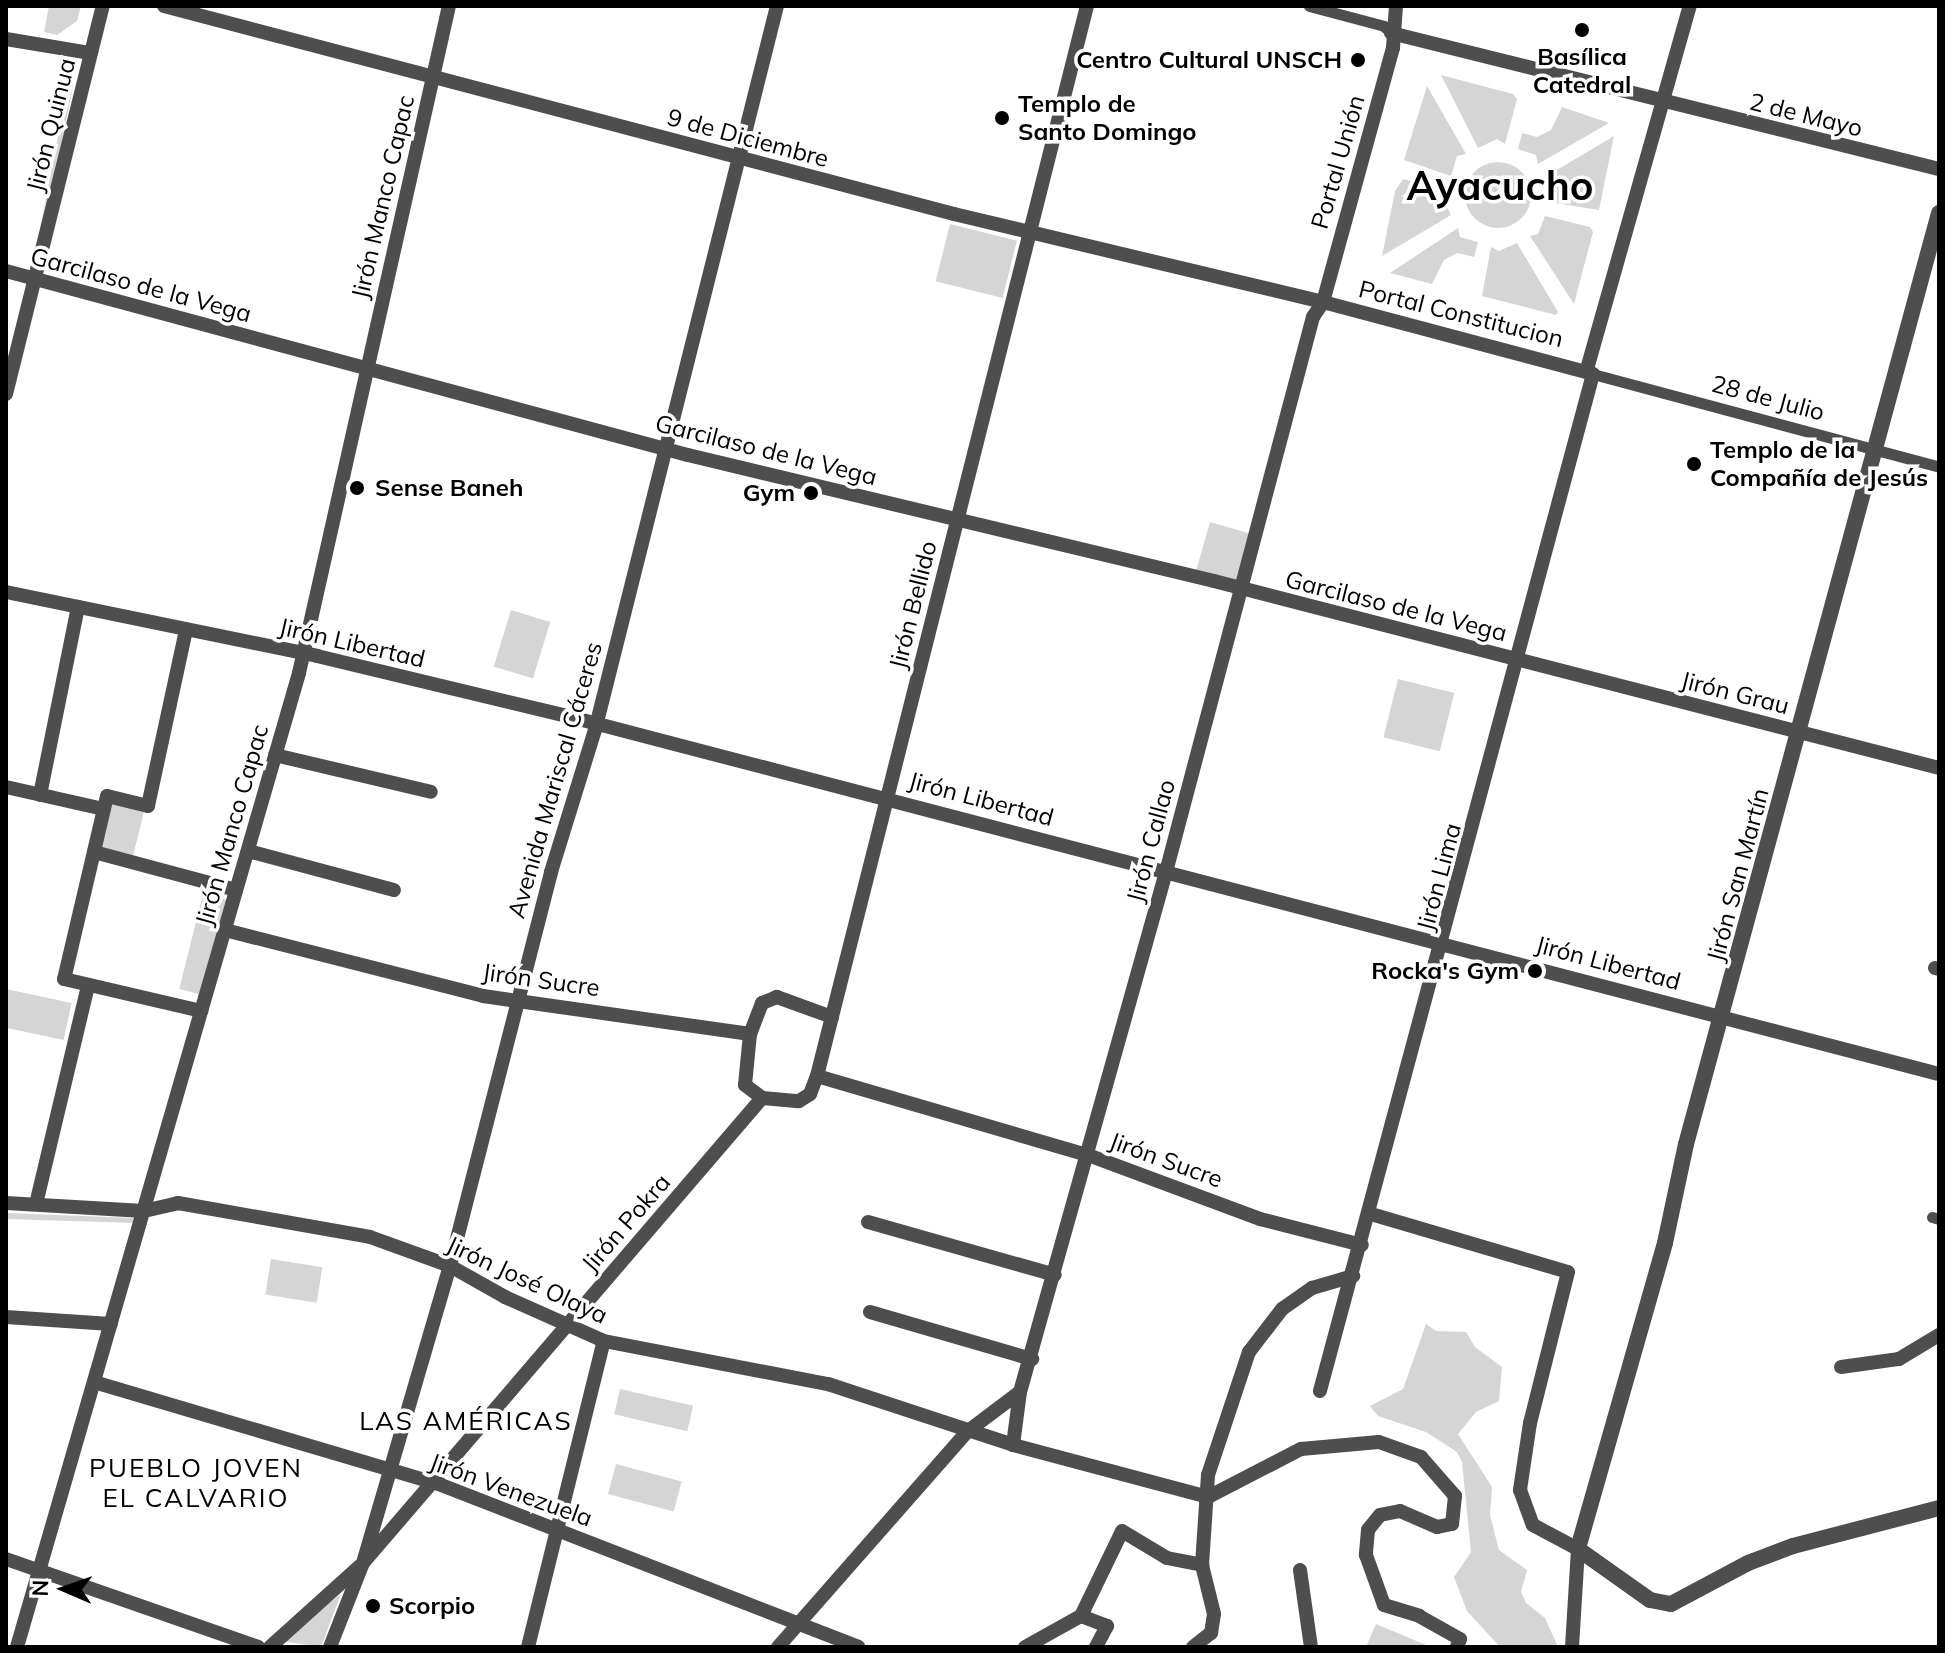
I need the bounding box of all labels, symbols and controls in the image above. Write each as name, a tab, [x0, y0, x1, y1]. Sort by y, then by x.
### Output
marker: Basílica Catedral	[1573, 21, 1591, 39]
place label: Basílica Catedral	[1533, 43, 1631, 99]
place label: Centro Cultural UNSCH	[1076, 46, 1342, 74]
marker: Centro Cultural UNSCH	[1349, 51, 1367, 69]
street label: Jirón Quinua	[21, 55, 81, 195]
street label: 2 de Mayo	[1746, 87, 1866, 143]
place label: Templo de Santo Domingo	[1018, 90, 1197, 146]
street label: Jirón Manco Capac	[346, 92, 420, 302]
street label: Portal Unión	[1305, 92, 1371, 232]
street label: 9 de Diciembre	[664, 103, 832, 173]
marker: Templo de Santo Domingo	[993, 109, 1011, 127]
district label: Ayacucho	[1407, 161, 1593, 209]
street label: Garcilaso de la Vega	[27, 242, 255, 328]
street label: Portal Constitucion	[1356, 275, 1566, 353]
street label: 28 de Julio	[1708, 369, 1828, 427]
street label: Garcilaso de la Vega	[652, 409, 880, 491]
place label: Templo de la Compañía de Jesús	[1710, 436, 1928, 492]
marker: Templo de la Compañía de Jesús	[1685, 455, 1703, 473]
place label: Sense Baneh	[375, 474, 523, 502]
marker: Sense Baneh	[346, 477, 368, 499]
place label: Gym	[743, 479, 795, 507]
marker: Gym	[802, 484, 820, 502]
street label: Jirón Bellido	[883, 538, 943, 672]
street label: Garcilaso de la Vega	[1282, 565, 1510, 647]
street label: Jirón Libertad	[276, 612, 428, 674]
street label: Avenida Mariscal Cáceres	[502, 639, 608, 921]
street label: Jirón Grau	[1678, 666, 1792, 720]
street label: Jirón Manco Capac	[189, 721, 275, 929]
street label: Jirón Libertad	[905, 766, 1057, 832]
street label: Jirón Callao	[1121, 776, 1181, 906]
street label: Jirón San Martín	[1701, 785, 1775, 965]
street label: Jirón Lima	[1411, 820, 1467, 934]
street label: Jirón Libertad	[1532, 930, 1684, 996]
street label: Jirón Sucre	[480, 957, 602, 1003]
place label: Rocka's Gym	[1371, 957, 1519, 985]
marker: Rocka's Gym	[1526, 962, 1544, 980]
street label: Jirón Sucre	[1105, 1126, 1227, 1194]
street label: Jirón Pokra	[576, 1168, 676, 1278]
street label: Jirón José Olaya	[442, 1230, 612, 1330]
district label: LAS AMÉRICAS	[359, 1405, 573, 1437]
street label: Jirón Venezuela	[426, 1447, 596, 1533]
district label: PUEBLO JOVEN EL CALVARIO	[89, 1452, 303, 1514]
north arrow	[24, 1549, 104, 1629]
text: N	[26, 1579, 54, 1597]
place label: Scorpio	[389, 1592, 475, 1620]
marker: Scorpio	[364, 1597, 382, 1615]

